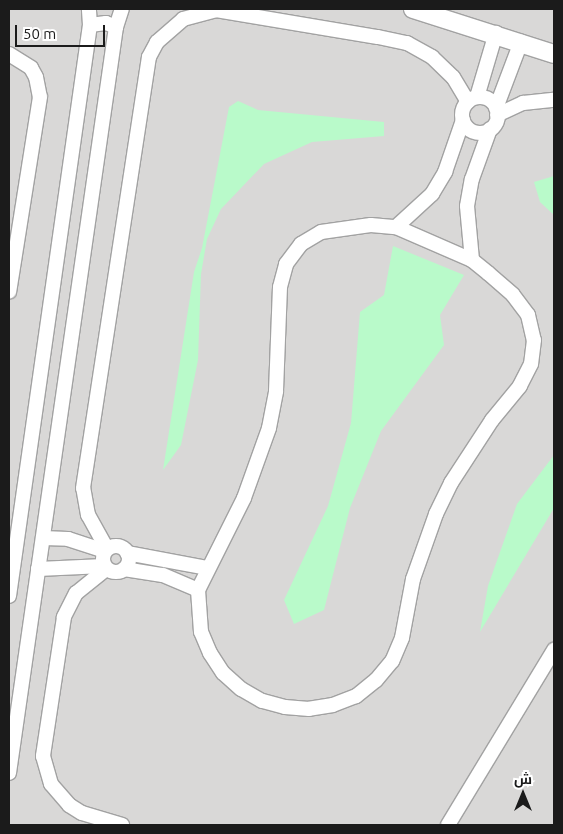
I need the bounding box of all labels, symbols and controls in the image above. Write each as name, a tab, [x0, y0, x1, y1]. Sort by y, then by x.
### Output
scale bar	[18, 15, 108, 47]
text: 50 m	[23, 25, 56, 42]
north arrow	[498, 769, 548, 819]
text: ش	[514, 771, 532, 787]

